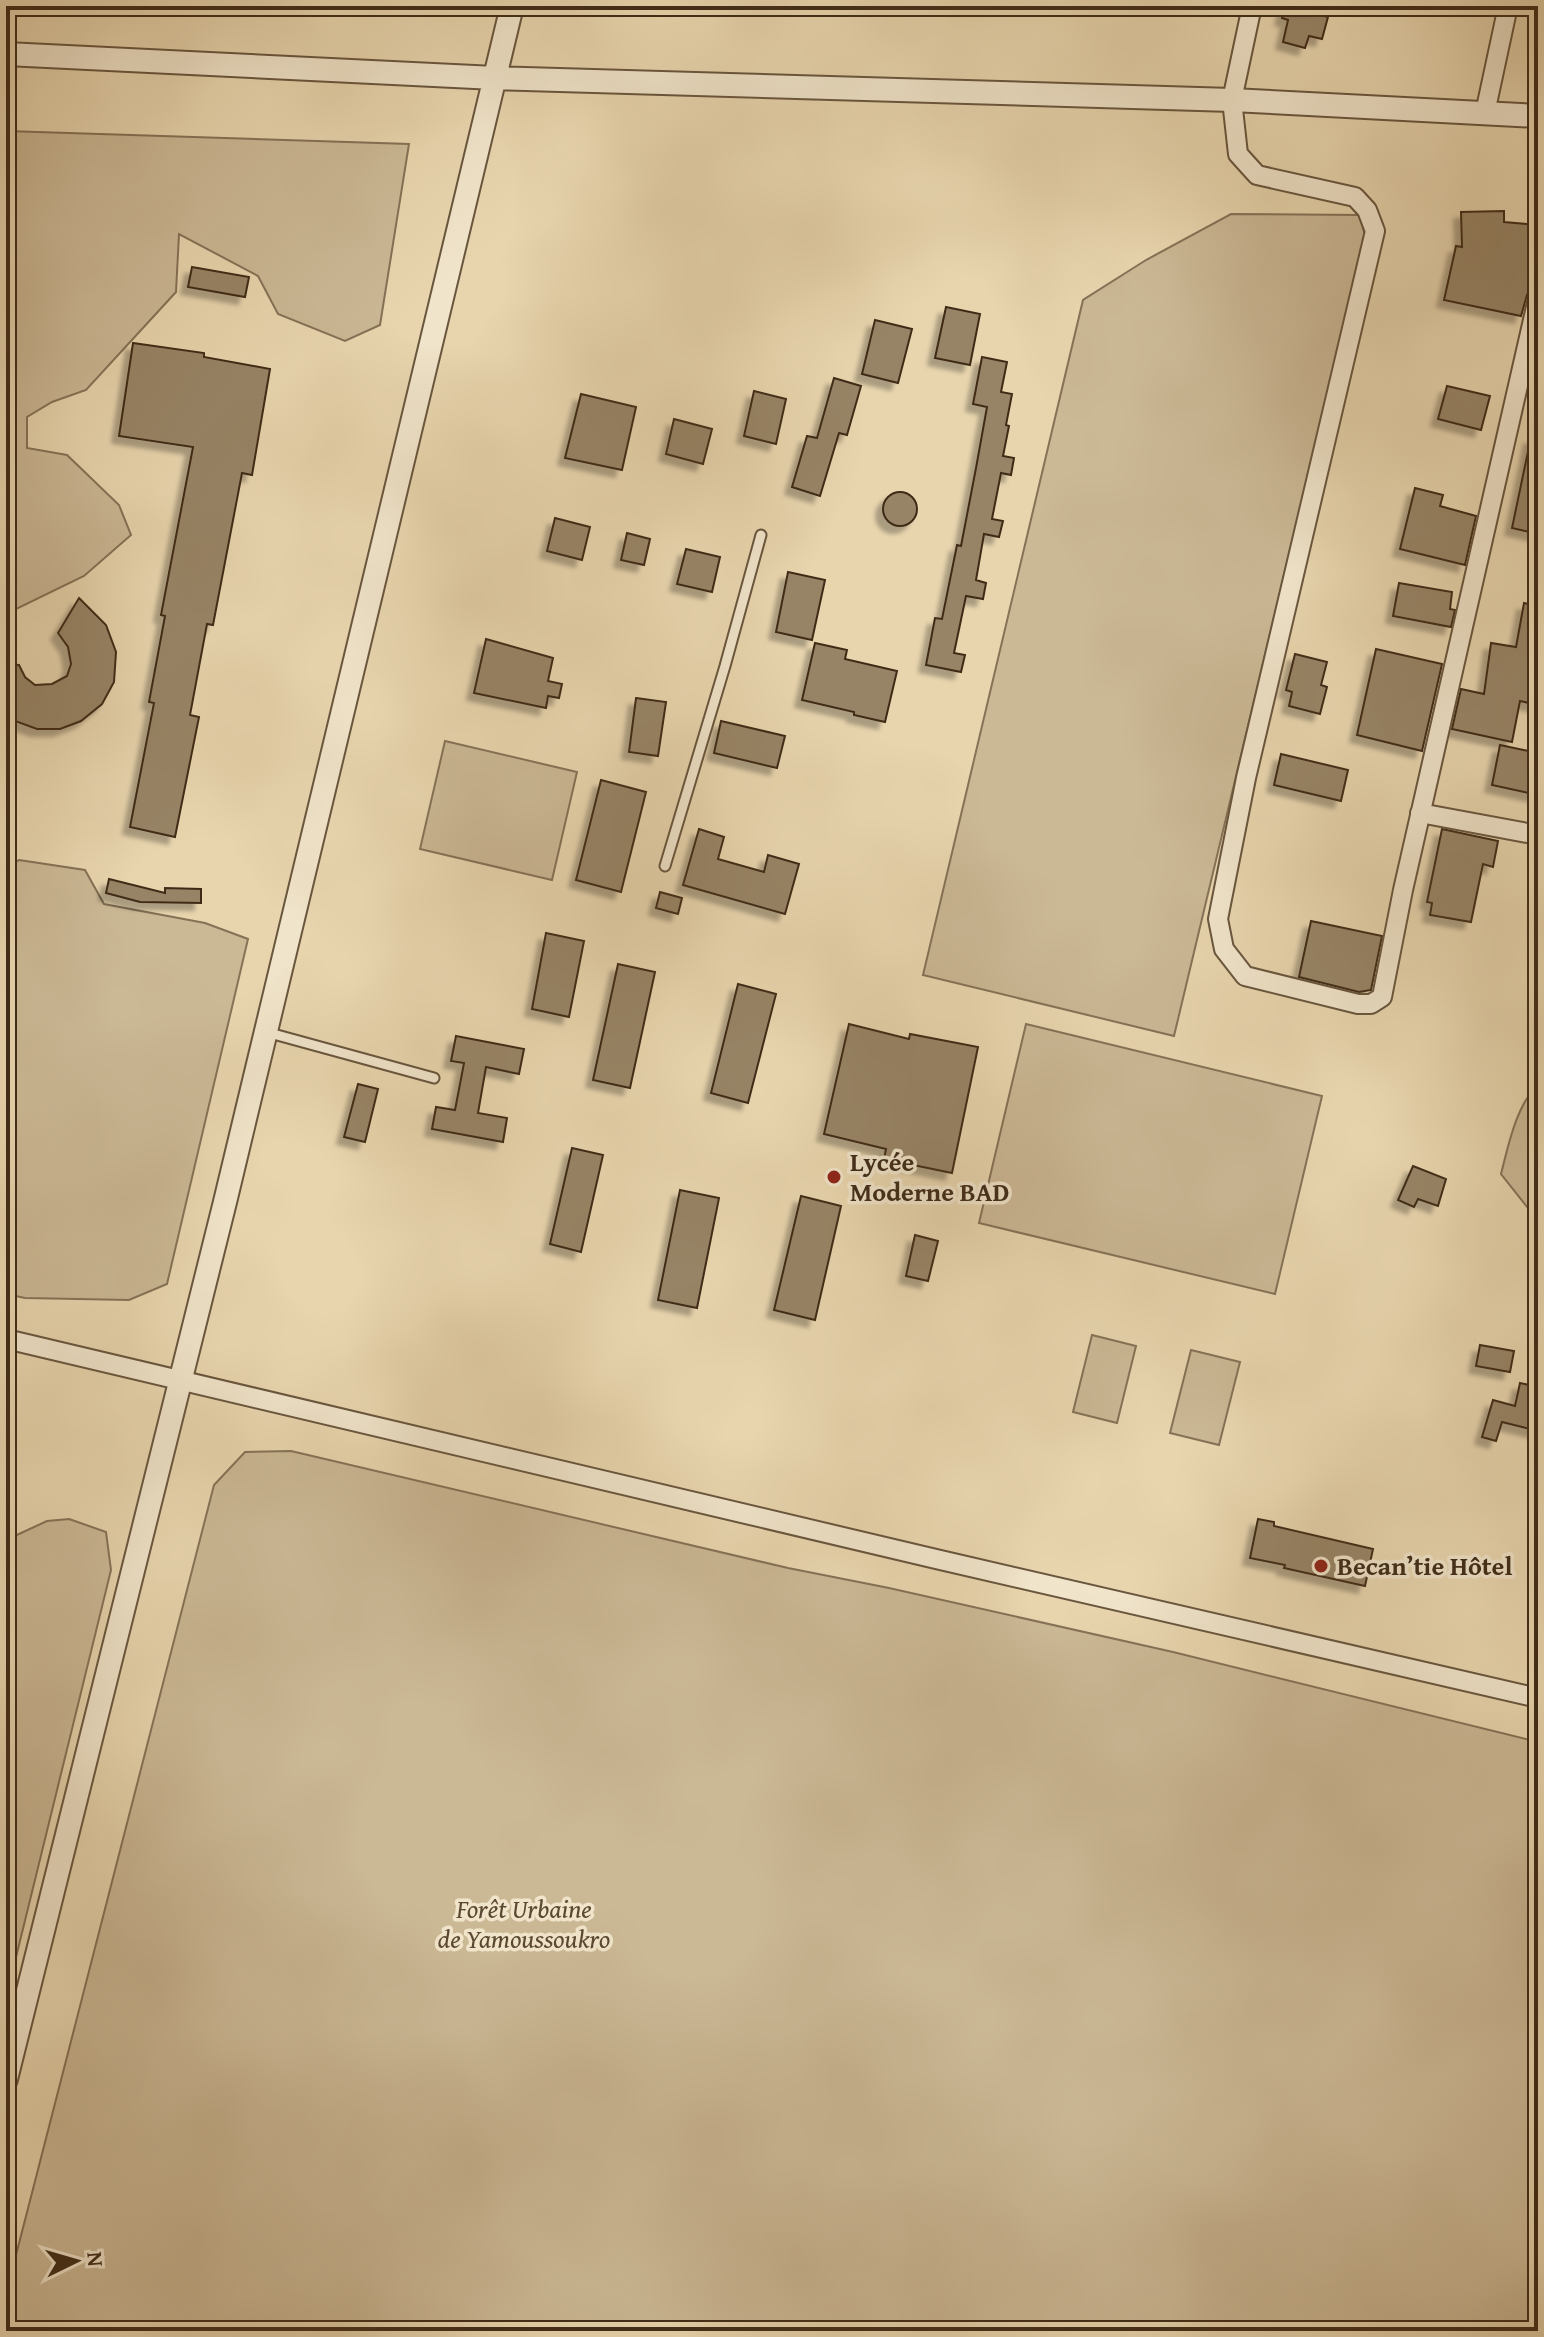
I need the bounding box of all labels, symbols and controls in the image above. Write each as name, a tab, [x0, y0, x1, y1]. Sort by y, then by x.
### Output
place label: Lycée Moderne BAD	[850, 1142, 1009, 1211]
marker: Lycée Moderne BAD	[825, 1168, 843, 1186]
place label: Becan’tie Hôtel	[1337, 1546, 1512, 1585]
marker: Becan’tie Hôtel	[1312, 1557, 1330, 1575]
park label: Forêt Urbaine de Yamoussoukro	[438, 1889, 610, 1958]
north arrow	[36, 2221, 116, 2301]
text: N	[79, 2251, 113, 2268]

